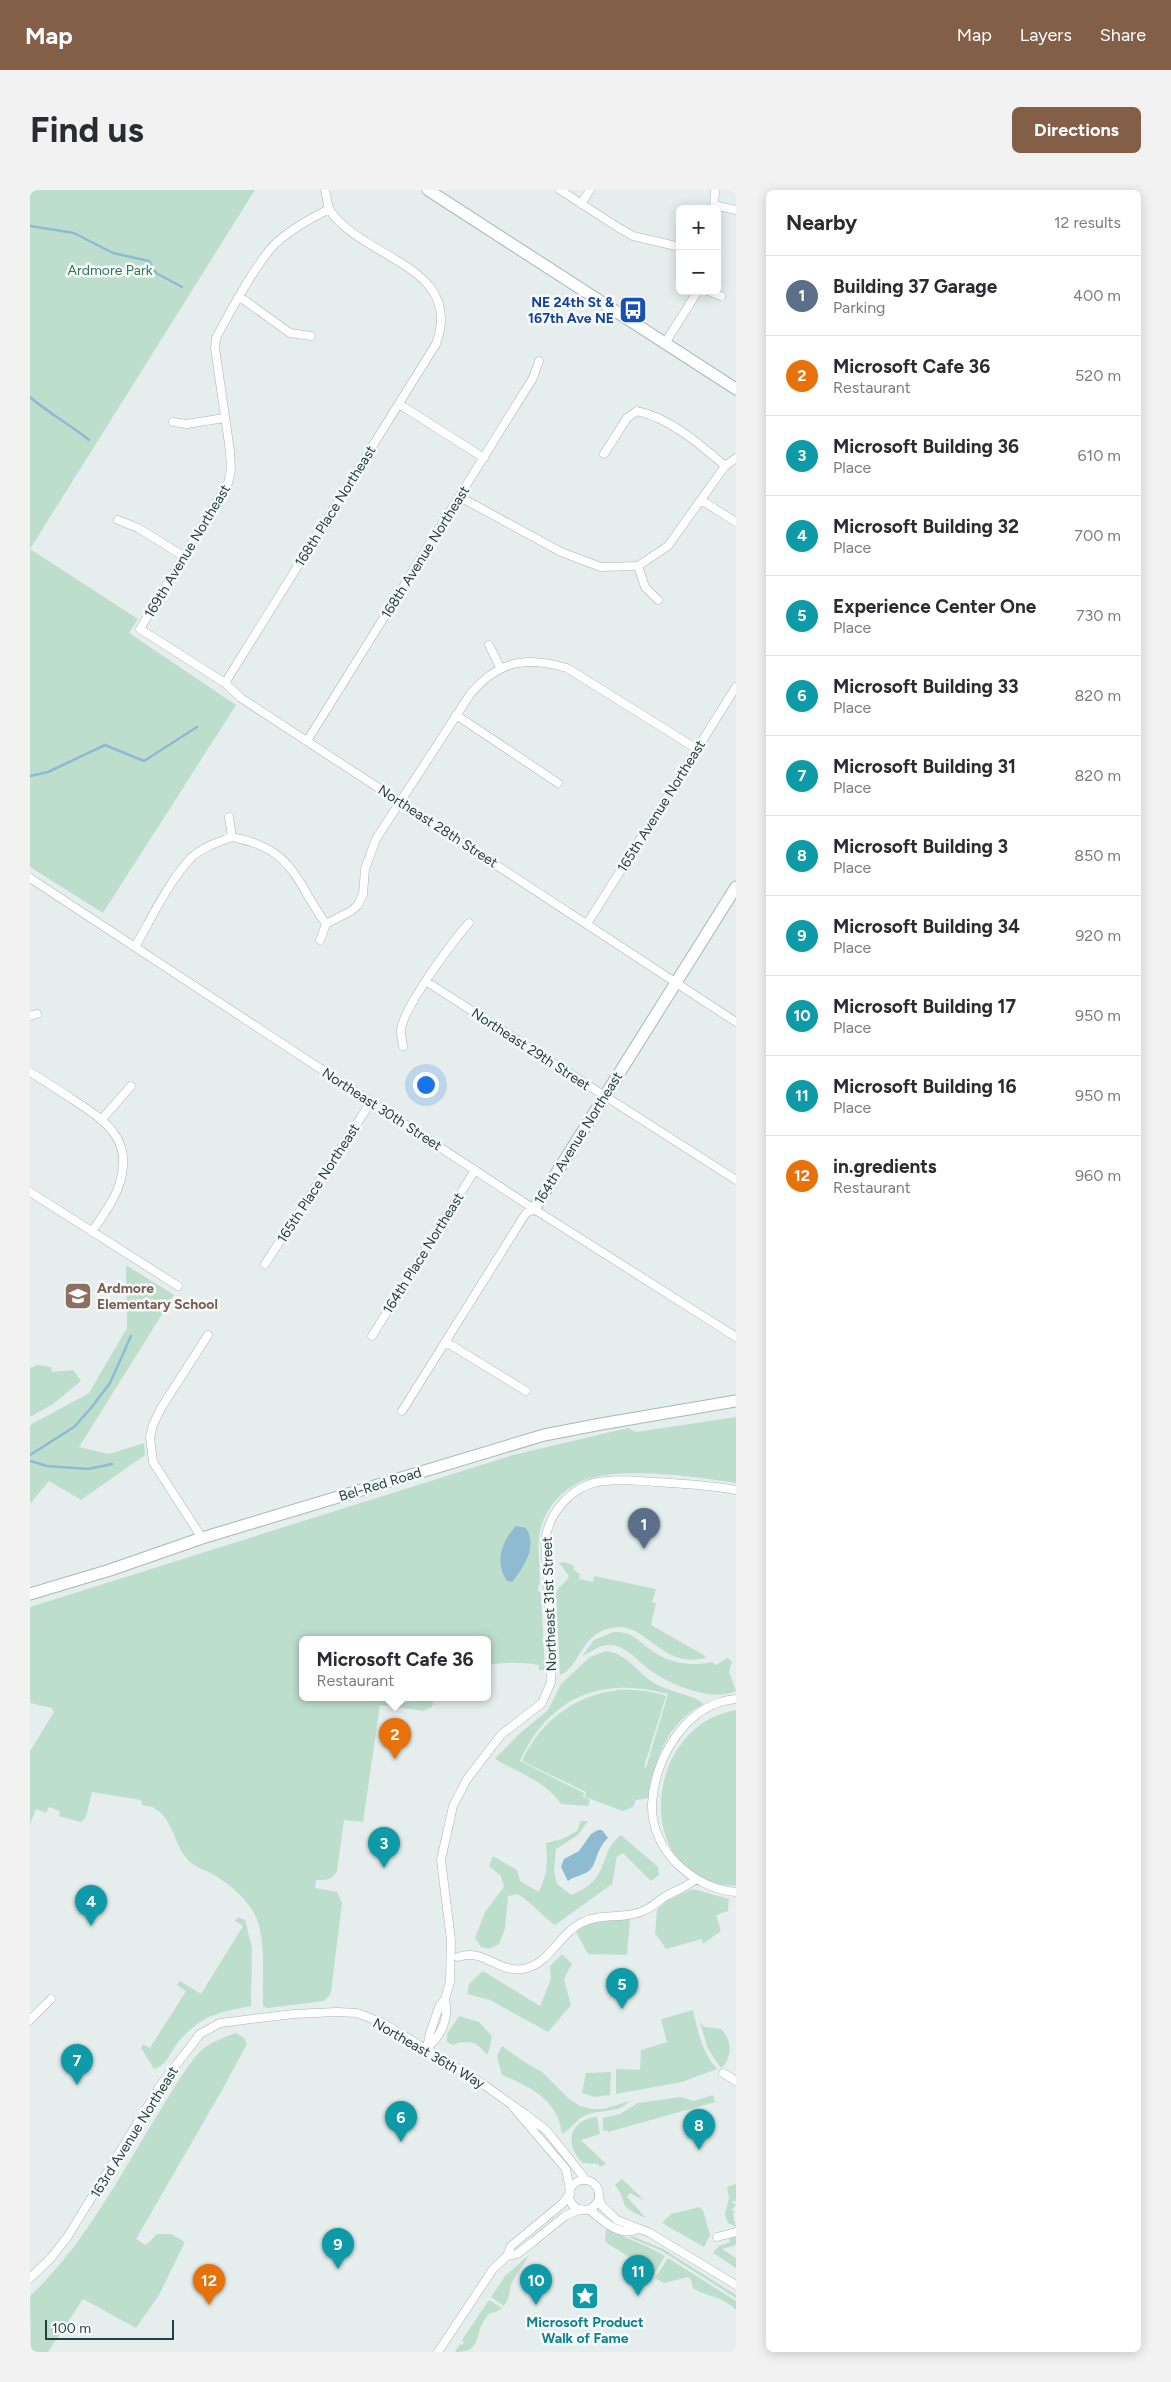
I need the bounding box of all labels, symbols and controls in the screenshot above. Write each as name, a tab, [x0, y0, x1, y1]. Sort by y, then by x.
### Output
text: Map	[25, 21, 73, 50]
text: Map	[957, 24, 992, 46]
text: Layers	[1020, 24, 1072, 46]
text: Share	[1100, 24, 1146, 46]
button: Directions	[1012, 107, 1141, 153]
text: Find us	[30, 109, 144, 151]
map controls	[676, 205, 721, 295]
button: +	[676, 205, 721, 250]
text: Nearby	[786, 210, 857, 235]
text: 12 results	[1054, 213, 1121, 232]
button: −	[676, 250, 721, 295]
park label: Ardmore Park	[68, 262, 153, 279]
text: Building 37 Garage	[833, 275, 997, 298]
text: 1	[799, 286, 805, 305]
text: 400 m	[1073, 286, 1121, 305]
place label: NE 24th St & 167th Ave NE	[528, 294, 615, 327]
bus stop icon: NE 24th St & 167th Ave NE	[618, 295, 648, 325]
text: Parking	[833, 298, 885, 317]
text: Microsoft Cafe 36	[833, 355, 990, 378]
text: 2	[797, 366, 807, 385]
text: 520 m	[1075, 366, 1121, 385]
text: Restaurant	[833, 378, 911, 397]
text: Microsoft Building 36	[833, 435, 1019, 458]
street label: 168th Place Northeast	[291, 443, 380, 570]
text: 3	[798, 446, 806, 465]
text: 610 m	[1078, 446, 1121, 465]
text: Place	[833, 458, 871, 477]
street label: 169th Avenue Northeast	[141, 482, 234, 621]
street label: 168th Avenue Northeast	[378, 483, 473, 622]
text: Microsoft Building 32	[833, 515, 1019, 538]
text: 4	[797, 526, 807, 545]
text: 700 m	[1074, 526, 1121, 545]
text: Place	[833, 538, 871, 557]
text: Experience Center One	[833, 595, 1036, 618]
text: 5	[797, 606, 807, 625]
text: 730 m	[1076, 606, 1121, 625]
text: Place	[833, 618, 871, 637]
text: Microsoft Building 33	[833, 675, 1019, 698]
text: 6	[797, 686, 807, 705]
text: 820 m	[1074, 686, 1121, 705]
text: Place	[833, 698, 871, 717]
street label: 165th Avenue Northeast	[614, 737, 709, 875]
text: Microsoft Building 31	[833, 755, 1016, 778]
text: 7	[798, 766, 806, 785]
text: 820 m	[1074, 766, 1121, 785]
text: Place	[833, 778, 871, 797]
street label: Northeast 28th Street	[375, 781, 501, 871]
text: Microsoft Building 3	[833, 835, 1008, 858]
text: 8	[797, 846, 807, 865]
text: 850 m	[1074, 846, 1121, 865]
text: Place	[833, 858, 871, 877]
text: Microsoft Building 34	[833, 915, 1020, 938]
text: 9	[797, 926, 807, 945]
text: 920 m	[1075, 926, 1121, 945]
text: Place	[833, 938, 871, 957]
text: Microsoft Building 17	[833, 995, 1016, 1018]
street label: Northeast 29th Street	[468, 1005, 593, 1094]
text: 10	[793, 1006, 811, 1025]
text: 950 m	[1075, 1006, 1121, 1025]
text: Place	[833, 1018, 871, 1037]
street label: Northeast 30th Street	[319, 1064, 445, 1154]
street label: 164th Avenue Northeast	[531, 1069, 626, 1208]
your location	[413, 1072, 439, 1098]
text: Microsoft Building 16	[833, 1075, 1017, 1098]
text: 11	[795, 1086, 809, 1105]
text: 950 m	[1075, 1086, 1121, 1105]
text: Place	[833, 1098, 871, 1117]
street label: 165th Place Northeast	[274, 1120, 363, 1246]
text: in.gredients	[833, 1155, 937, 1178]
text: 12	[794, 1166, 810, 1185]
text: 960 m	[1075, 1166, 1121, 1185]
text: Restaurant	[833, 1178, 911, 1197]
street label: 164th Place Northeast	[379, 1190, 468, 1317]
place label: Ardmore Elementary School	[97, 1280, 218, 1313]
school or university icon: Ardmore Elementary School	[63, 1281, 93, 1311]
street label: Bel-Red Road	[337, 1464, 423, 1505]
pin: 1	[628, 1508, 660, 1549]
street label: Northeast 31st Street	[539, 1536, 560, 1672]
popup	[299, 1636, 491, 1701]
text: Microsoft Cafe 36	[316, 1648, 474, 1671]
text: Restaurant	[316, 1671, 394, 1690]
pin: 2	[379, 1718, 411, 1759]
pin: 3	[368, 1827, 400, 1868]
pin: 4	[75, 1885, 107, 1926]
pin: 5	[606, 1968, 638, 2009]
street label: Northeast 36th Way	[370, 2015, 488, 2093]
pin: 7	[61, 2044, 93, 2085]
street label: 163rd Avenue Northeast	[87, 2063, 182, 2201]
pin: 6	[385, 2101, 417, 2142]
pin: 8	[683, 2109, 715, 2150]
pin: 9	[322, 2228, 354, 2269]
pin: 11	[622, 2255, 654, 2296]
pin: 12	[193, 2264, 225, 2305]
pin: 10	[520, 2264, 552, 2305]
place icon: Microsoft Product Walk of Fame	[570, 2281, 600, 2311]
place label: Microsoft Product Walk of Fame	[526, 2314, 644, 2347]
scale bar	[45, 2317, 174, 2340]
text: 100 m	[52, 2320, 91, 2337]

